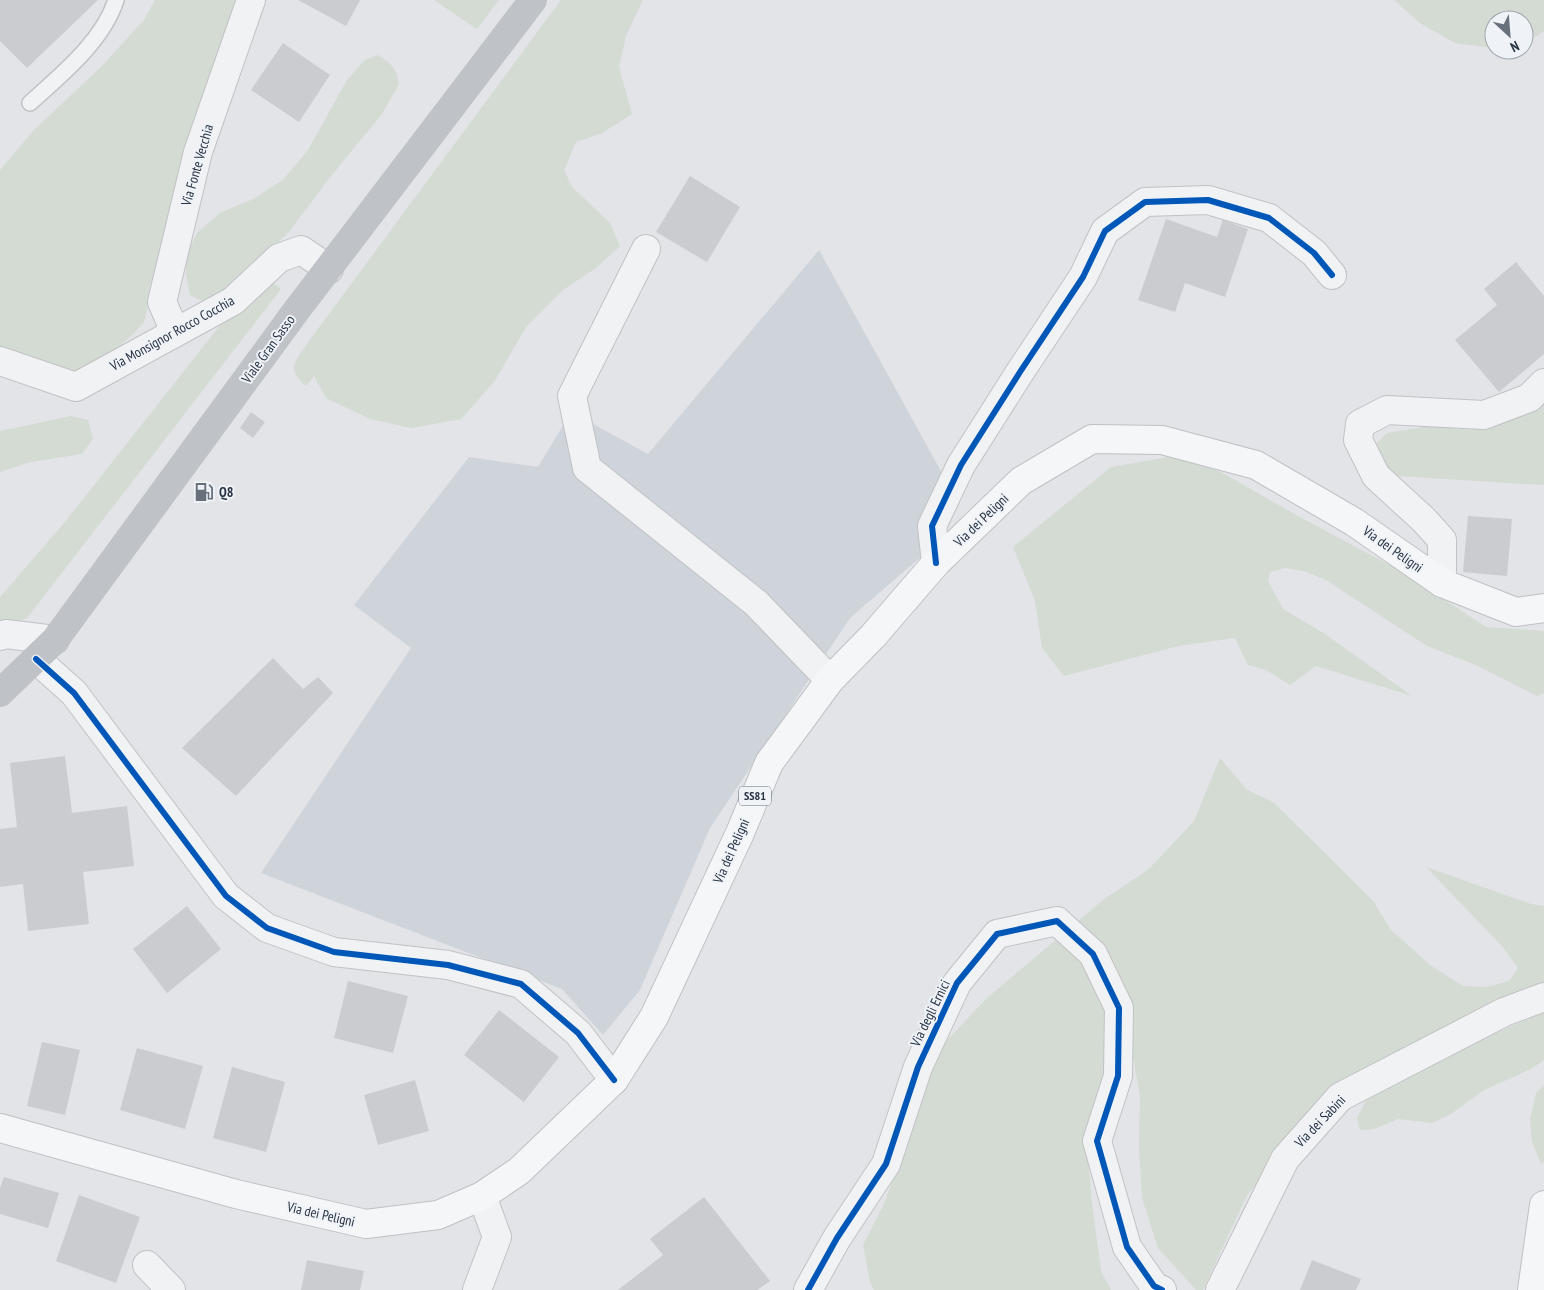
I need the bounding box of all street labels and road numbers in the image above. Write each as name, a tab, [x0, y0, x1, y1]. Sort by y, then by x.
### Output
street label: Via Fonte Vecchia	[176, 122, 217, 209]
street label: Via Monsignor Rocco Cocchia	[106, 291, 237, 375]
street label: Viale Gran Sasso	[237, 311, 299, 387]
street label: Via dei Peligni	[949, 490, 1012, 551]
street label: Via dei Peligni	[1359, 521, 1426, 576]
road number: SS81	[739, 786, 771, 806]
street label: Via dei Peligni	[708, 816, 753, 887]
street label: Via degli Ernici	[906, 977, 954, 1050]
street label: Via dei Sabini	[1290, 1091, 1349, 1152]
street label: Via dei Peligni	[284, 1197, 357, 1231]

